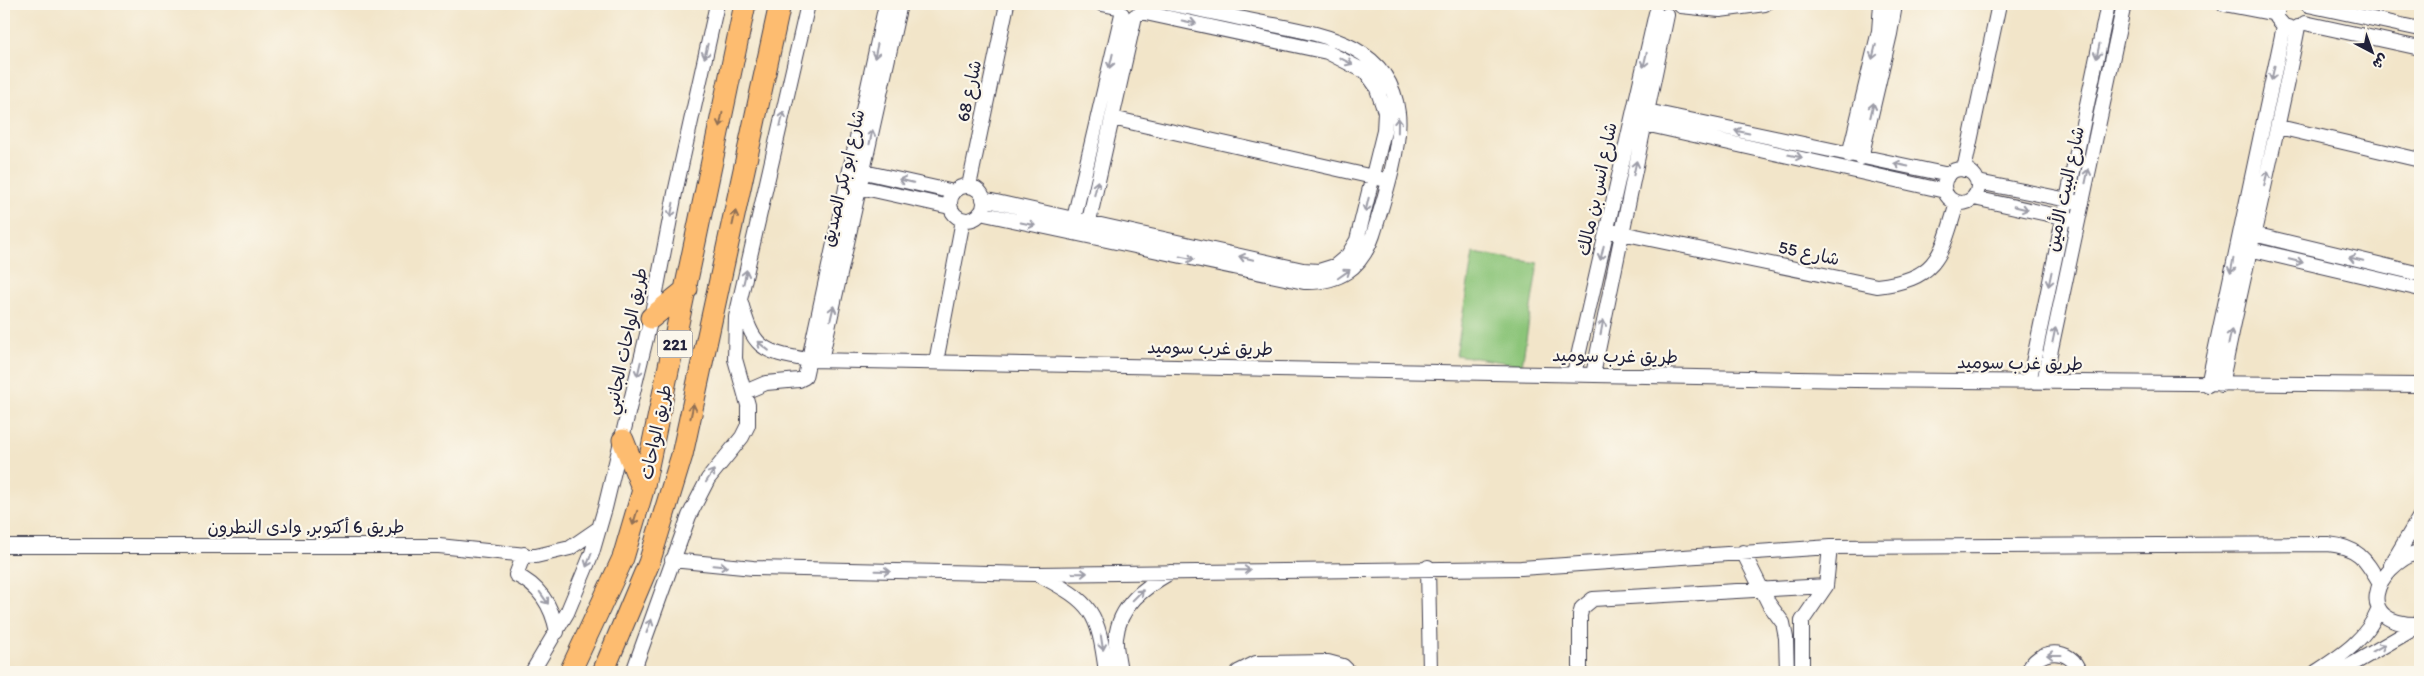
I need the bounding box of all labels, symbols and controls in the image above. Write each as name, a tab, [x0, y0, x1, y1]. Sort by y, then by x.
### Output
one-way arrow	[1181, 18, 1197, 27]
north arrow	[2346, 28, 2396, 78]
one-way arrow	[701, 43, 711, 59]
one-way arrow	[871, 43, 880, 59]
one-way arrow	[1869, 43, 1879, 59]
one-way arrow	[2093, 43, 2102, 59]
text: ش	[2369, 50, 2392, 73]
one-way arrow	[1640, 52, 1649, 68]
one-way arrow	[1106, 53, 1115, 69]
one-way arrow	[1339, 56, 1354, 66]
street label: شارع 68	[952, 58, 987, 124]
one-way arrow	[2268, 65, 2278, 81]
one-way arrow	[1868, 103, 1877, 119]
street label: شارع ابو بكر الصديق	[816, 107, 870, 249]
one-way arrow	[778, 111, 787, 127]
one-way arrow	[715, 112, 725, 128]
one-way arrow	[1393, 117, 1403, 133]
street label: شارع انس بن مالك	[1572, 120, 1623, 258]
street label: شارع البيت الأمين	[2040, 124, 2090, 254]
one-way arrow	[1735, 127, 1751, 136]
one-way arrow	[867, 129, 876, 145]
one-way arrow	[1786, 152, 1802, 161]
one-way arrow	[1631, 160, 1640, 176]
one-way arrow	[1894, 160, 1910, 170]
one-way arrow	[2083, 168, 2092, 184]
one-way arrow	[2262, 171, 2271, 187]
one-way arrow	[899, 176, 915, 185]
one-way arrow	[1092, 181, 1101, 197]
one-way arrow	[1362, 197, 1371, 213]
one-way arrow	[666, 202, 676, 218]
one-way arrow	[2013, 204, 2029, 213]
one-way arrow	[730, 211, 739, 227]
one-way arrow	[1019, 219, 1035, 229]
street label: شارع 55	[1776, 236, 1842, 271]
one-way arrow	[1597, 245, 1606, 261]
one-way arrow	[1238, 253, 1254, 262]
one-way arrow	[1178, 254, 1194, 263]
one-way arrow	[2348, 254, 2364, 263]
one-way arrow	[2288, 257, 2304, 266]
one-way arrow	[2226, 258, 2236, 274]
street label: طريق الواحات الجانبي	[600, 265, 657, 418]
one-way arrow	[1337, 269, 1351, 279]
one-way arrow	[741, 270, 750, 286]
one-way arrow	[2044, 270, 2054, 286]
one-way arrow	[828, 305, 837, 321]
one-way arrow	[1598, 319, 1608, 335]
one-way arrow	[2050, 327, 2059, 343]
one-way arrow	[2226, 329, 2236, 345]
road number: 221	[658, 330, 692, 358]
street label: طريق غرب سوميد	[1147, 336, 1273, 360]
one-way arrow	[756, 341, 770, 351]
street label: طريق غرب سوميد	[1552, 344, 1678, 368]
street label: طريق غرب سوميد	[1957, 351, 2083, 375]
one-way arrow	[634, 361, 643, 377]
street label: طريق الواحات	[635, 382, 677, 482]
one-way arrow	[688, 404, 697, 420]
one-way arrow	[706, 470, 716, 484]
one-way arrow	[630, 510, 640, 526]
street label: طريق 6 أكتوبر, وادى النطرون	[208, 516, 404, 538]
one-way arrow	[584, 552, 593, 567]
one-way arrow	[712, 561, 728, 571]
one-way arrow	[1234, 565, 1250, 575]
one-way arrow	[874, 567, 890, 576]
one-way arrow	[1072, 568, 1088, 578]
one-way arrow	[1132, 589, 1144, 602]
one-way arrow	[539, 591, 549, 605]
one-way arrow	[645, 619, 654, 635]
one-way arrow	[1097, 635, 1107, 651]
one-way arrow	[2372, 643, 2387, 653]
one-way arrow	[2046, 650, 2062, 659]

